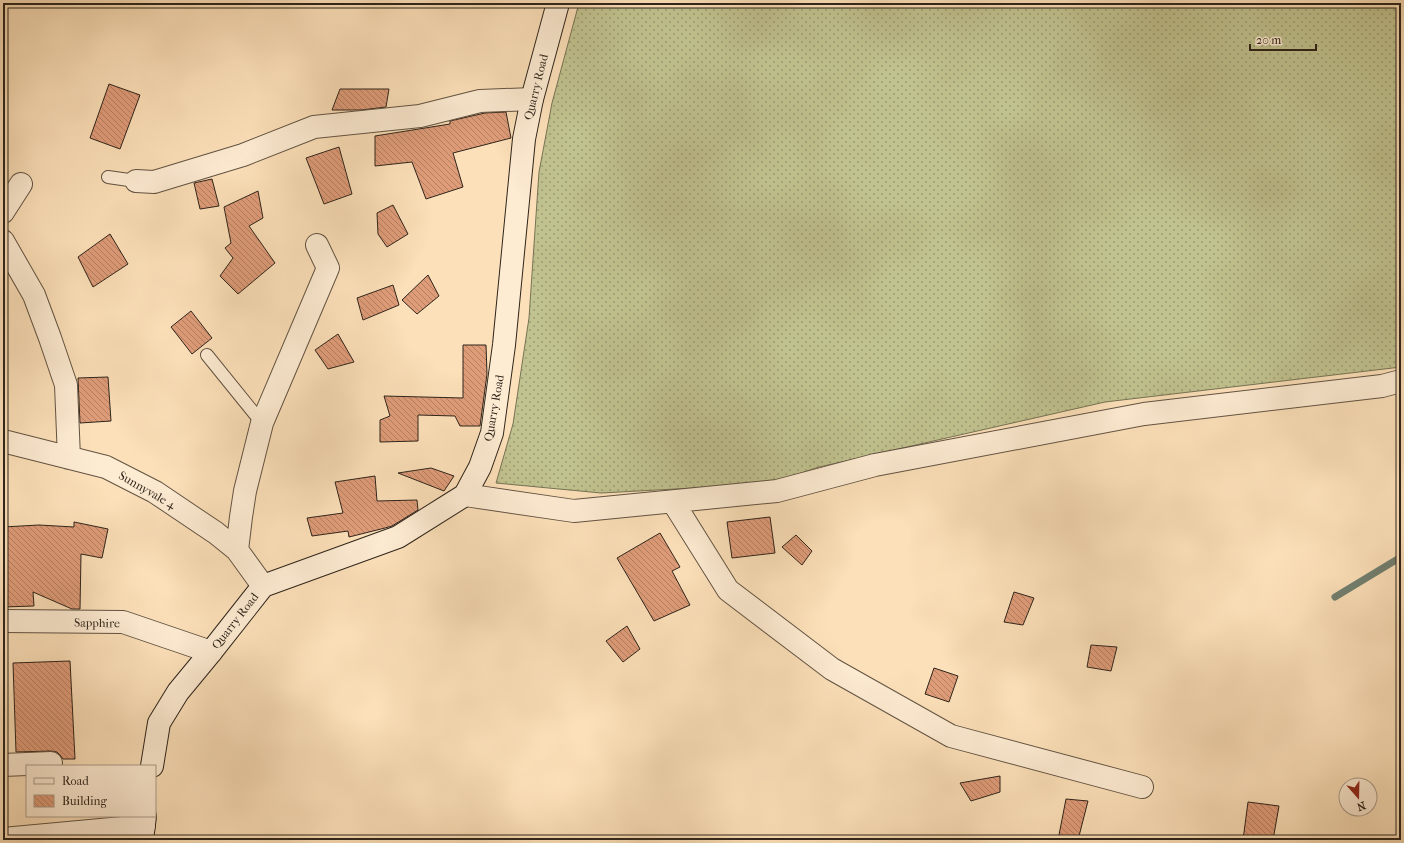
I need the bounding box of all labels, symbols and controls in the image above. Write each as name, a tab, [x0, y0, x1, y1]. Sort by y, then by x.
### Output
scale bar	[1250, 26, 1316, 52]
text: 20 m	[1256, 33, 1281, 47]
street label: Quarry Road	[521, 52, 551, 121]
street label: Quarry Road	[481, 373, 507, 442]
street label: Sunnyvale 4	[116, 468, 179, 512]
street label: Quarry Road	[209, 590, 262, 652]
street label: Sapphire	[74, 616, 120, 630]
legend	[26, 765, 156, 817]
text: Road	[62, 774, 89, 788]
north arrow	[1338, 777, 1378, 817]
text: Building	[62, 794, 107, 808]
text: N	[1354, 798, 1367, 814]

